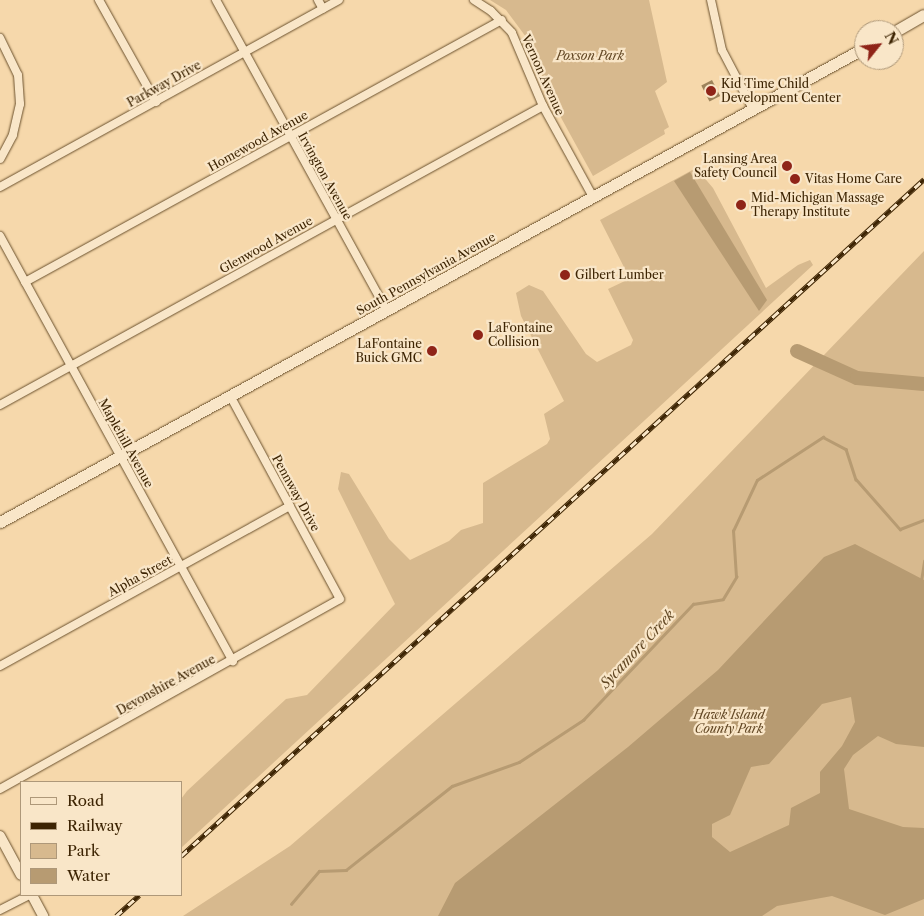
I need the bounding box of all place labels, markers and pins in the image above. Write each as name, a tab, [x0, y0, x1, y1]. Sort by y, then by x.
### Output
place label: Kid Time Child Development Center	[721, 77, 841, 105]
marker: Kid Time Child Development Center	[705, 85, 717, 97]
place label: Lansing Area Safety Council	[694, 152, 777, 180]
marker: Lansing Area Safety Council	[781, 160, 793, 172]
place label: Vitas Home Care	[805, 172, 902, 186]
marker: Vitas Home Care	[789, 173, 801, 185]
place label: Mid-Michigan Massage Therapy Institute	[751, 191, 884, 219]
marker: Mid-Michigan Massage Therapy Institute	[735, 199, 747, 211]
place label: Gilbert Lumber	[575, 268, 664, 282]
marker: Gilbert Lumber	[559, 269, 571, 281]
place label: LaFontaine Collision	[488, 321, 553, 349]
marker: LaFontaine Collision	[472, 329, 484, 341]
place label: LaFontaine Buick GMC	[355, 337, 422, 365]
marker: LaFontaine Buick GMC	[426, 345, 438, 357]

